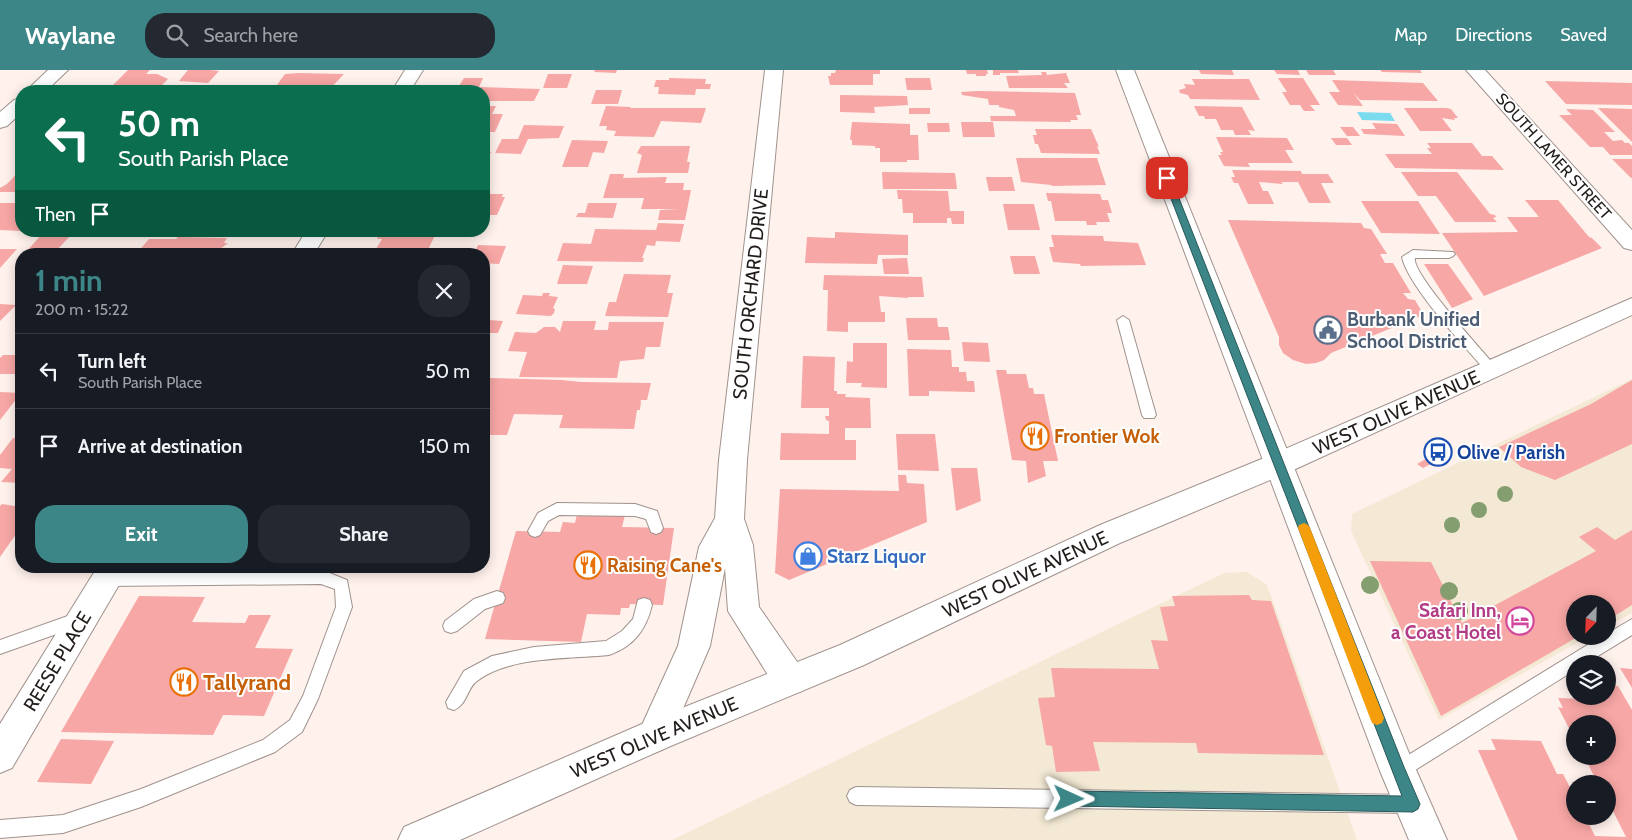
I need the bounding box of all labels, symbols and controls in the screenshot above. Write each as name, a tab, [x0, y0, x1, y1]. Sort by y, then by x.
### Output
search box	[145, 13, 495, 58]
text: Waylane	[25, 21, 115, 50]
icon: search	[163, 21, 191, 49]
text: Search here	[203, 24, 298, 47]
text: Map	[1394, 24, 1427, 46]
text: Directions	[1455, 24, 1532, 46]
text: Saved	[1560, 24, 1607, 46]
street label: SOUTH LAMER STREET	[1492, 89, 1616, 224]
text: 50 m	[118, 102, 200, 145]
icon: left	[35, 105, 100, 170]
text: South Parish Place	[118, 145, 289, 172]
pin	[1146, 157, 1188, 199]
icon: arrive	[1153, 164, 1181, 192]
street label: SOUTH ORCHARD DRIVE	[728, 187, 773, 401]
icon: arrive	[86, 200, 114, 228]
text: Then	[35, 203, 76, 226]
text: 1 min	[35, 262, 103, 299]
button: close	[418, 265, 470, 317]
text: 200 m · 15:22	[35, 300, 128, 319]
place label: Burbank Unified School District	[1347, 308, 1480, 353]
public building icon: Burbank Unified School District	[1313, 315, 1343, 345]
text: Turn left	[78, 350, 146, 373]
icon: left	[35, 357, 63, 385]
text: 50 m	[426, 360, 470, 383]
street label: WEST OLIVE AVENUE	[1309, 365, 1483, 460]
text: South Parish Place	[78, 373, 202, 392]
restaurant icon: Frontier Wok	[1020, 421, 1050, 451]
place label: Frontier Wok	[1054, 425, 1160, 448]
icon: arrive	[35, 432, 63, 460]
text: Arrive at destination	[78, 435, 242, 458]
text: 150 m	[419, 435, 470, 458]
bus stop icon: Olive / Parish	[1423, 437, 1453, 467]
place label: Olive / Parish	[1457, 441, 1565, 464]
button: Exit	[35, 505, 248, 563]
button: Share	[258, 505, 470, 563]
street label: WEST OLIVE AVENUE	[939, 526, 1112, 623]
shop icon: Starz Liquor	[793, 541, 823, 571]
place label: Starz Liquor	[827, 545, 927, 568]
restaurant icon: Raising Cane's	[573, 550, 603, 580]
place label: Raising Cane's	[607, 554, 722, 577]
north arrow	[1566, 595, 1616, 645]
map controls	[1566, 595, 1616, 825]
place label: Safari Inn, a Coast Hotel	[1391, 599, 1501, 644]
hotel icon: Safari Inn, a Coast Hotel	[1505, 606, 1535, 636]
street label: REESE PLACE	[19, 607, 96, 715]
button: layers	[1566, 655, 1616, 705]
restaurant icon: Tallyrand	[169, 667, 199, 697]
place label: Tallyrand	[203, 669, 291, 696]
street label: WEST OLIVE AVENUE	[567, 692, 742, 783]
button: +	[1566, 715, 1616, 765]
position arrow	[1042, 772, 1094, 824]
button: −	[1566, 775, 1616, 825]

